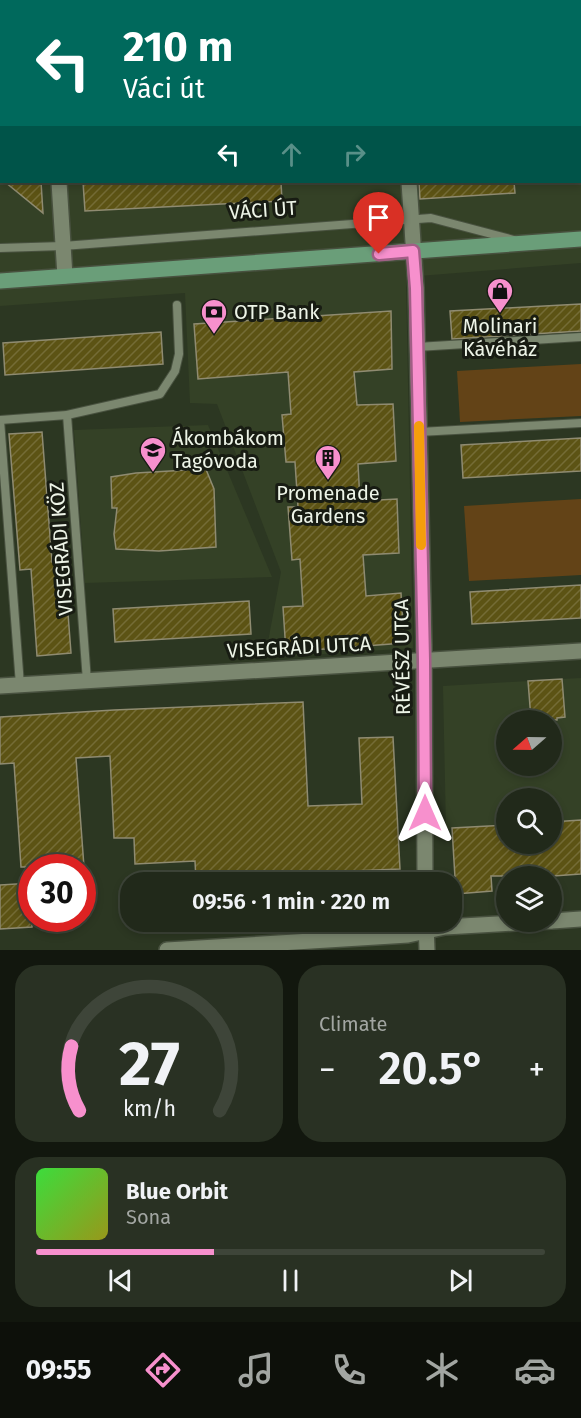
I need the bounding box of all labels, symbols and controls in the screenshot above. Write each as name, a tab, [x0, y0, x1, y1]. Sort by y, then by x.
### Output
text: 210 m	[123, 22, 233, 72]
icon: left	[24, 24, 102, 102]
text: Váci út	[123, 73, 205, 105]
icon: left	[212, 138, 245, 171]
icon: ahead	[275, 138, 308, 171]
icon: right	[338, 138, 371, 171]
pin	[353, 192, 404, 254]
street label: VÁCI ÚT	[228, 196, 298, 224]
icon: arrive	[362, 201, 395, 234]
shop icon: Molinari Kávéház	[485, 276, 515, 314]
bank icon: OTP Bank	[199, 297, 229, 335]
place label: OTP Bank	[234, 300, 320, 324]
place label: Molinari Kávéház	[463, 314, 537, 361]
place label: Ákombákom Tagóvoda	[172, 426, 284, 473]
school or university icon: Ákombákom Tagóvoda	[138, 435, 168, 473]
building icon: Promenade Gardens	[313, 443, 343, 481]
street label: VISEGRÁDI KÖZ	[44, 481, 78, 617]
place label: Promenade Gardens	[276, 481, 380, 528]
street label: RÉVÉSZ UTCA	[389, 598, 415, 715]
street label: VISEGRÁDI UTCA	[226, 631, 372, 663]
north arrow	[496, 710, 562, 776]
map controls	[496, 710, 562, 932]
position arrow	[393, 781, 457, 845]
button: search	[496, 788, 562, 854]
speed limit sign: 30	[18, 854, 96, 932]
button: layers	[496, 866, 562, 932]
text: 09:56 · 1 min · 220 m	[192, 888, 390, 915]
text: Climate	[319, 1012, 387, 1036]
text: 27	[119, 1027, 179, 1102]
text: 20.5°	[378, 1042, 486, 1096]
text: −	[319, 1050, 336, 1090]
text: +	[529, 1050, 545, 1090]
text: km/h	[122, 1096, 176, 1122]
text: Blue Orbit	[126, 1178, 228, 1205]
text: Sona	[126, 1205, 171, 1229]
icon: previous	[104, 1264, 137, 1297]
icon: pause	[274, 1264, 307, 1297]
icon: next	[444, 1264, 477, 1297]
icon: directions	[142, 1349, 184, 1391]
icon: music	[235, 1349, 277, 1391]
icon: phone	[328, 1349, 370, 1391]
icon: climate	[421, 1349, 463, 1391]
icon: car	[514, 1349, 556, 1391]
text: 09:55	[25, 1354, 92, 1386]

